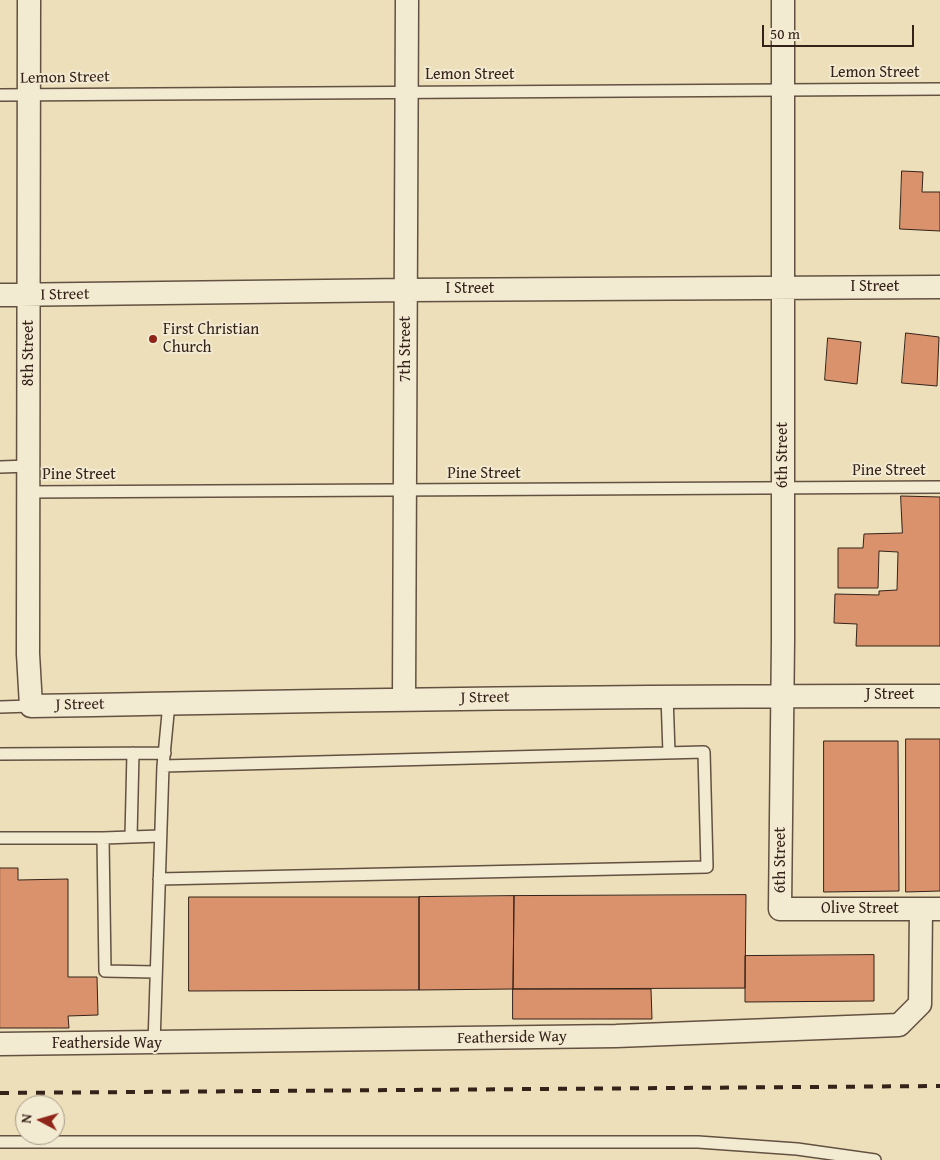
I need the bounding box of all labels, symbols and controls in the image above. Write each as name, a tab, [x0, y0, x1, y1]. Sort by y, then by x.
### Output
scale bar	[765, 15, 918, 47]
text: 50 m	[770, 23, 800, 44]
street label: Lemon Street	[830, 63, 920, 83]
street label: Lemon Street	[425, 65, 515, 85]
street label: Lemon Street	[20, 68, 110, 88]
street label: I Street	[851, 277, 899, 297]
street label: I Street	[446, 279, 494, 299]
street label: I Street	[40, 285, 90, 305]
street label: 7th Street	[396, 316, 416, 382]
street label: 8th Street	[19, 320, 39, 386]
place label: First Christian Church	[163, 320, 259, 358]
marker: First Christian Church	[147, 333, 159, 345]
street label: 6th Street	[773, 422, 793, 488]
street label: Pine Street	[852, 461, 926, 481]
street label: Pine Street	[447, 464, 521, 484]
street label: Pine Street	[42, 465, 116, 485]
street label: J Street	[865, 685, 915, 705]
street label: J Street	[460, 688, 510, 708]
street label: J Street	[55, 695, 105, 715]
street label: 6th Street	[771, 827, 791, 893]
street label: Olive Street	[821, 899, 899, 919]
street label: Featherside Way	[457, 1027, 567, 1049]
street label: Featherside Way	[52, 1034, 162, 1054]
north arrow	[15, 1095, 65, 1145]
text: N	[16, 1113, 37, 1124]

